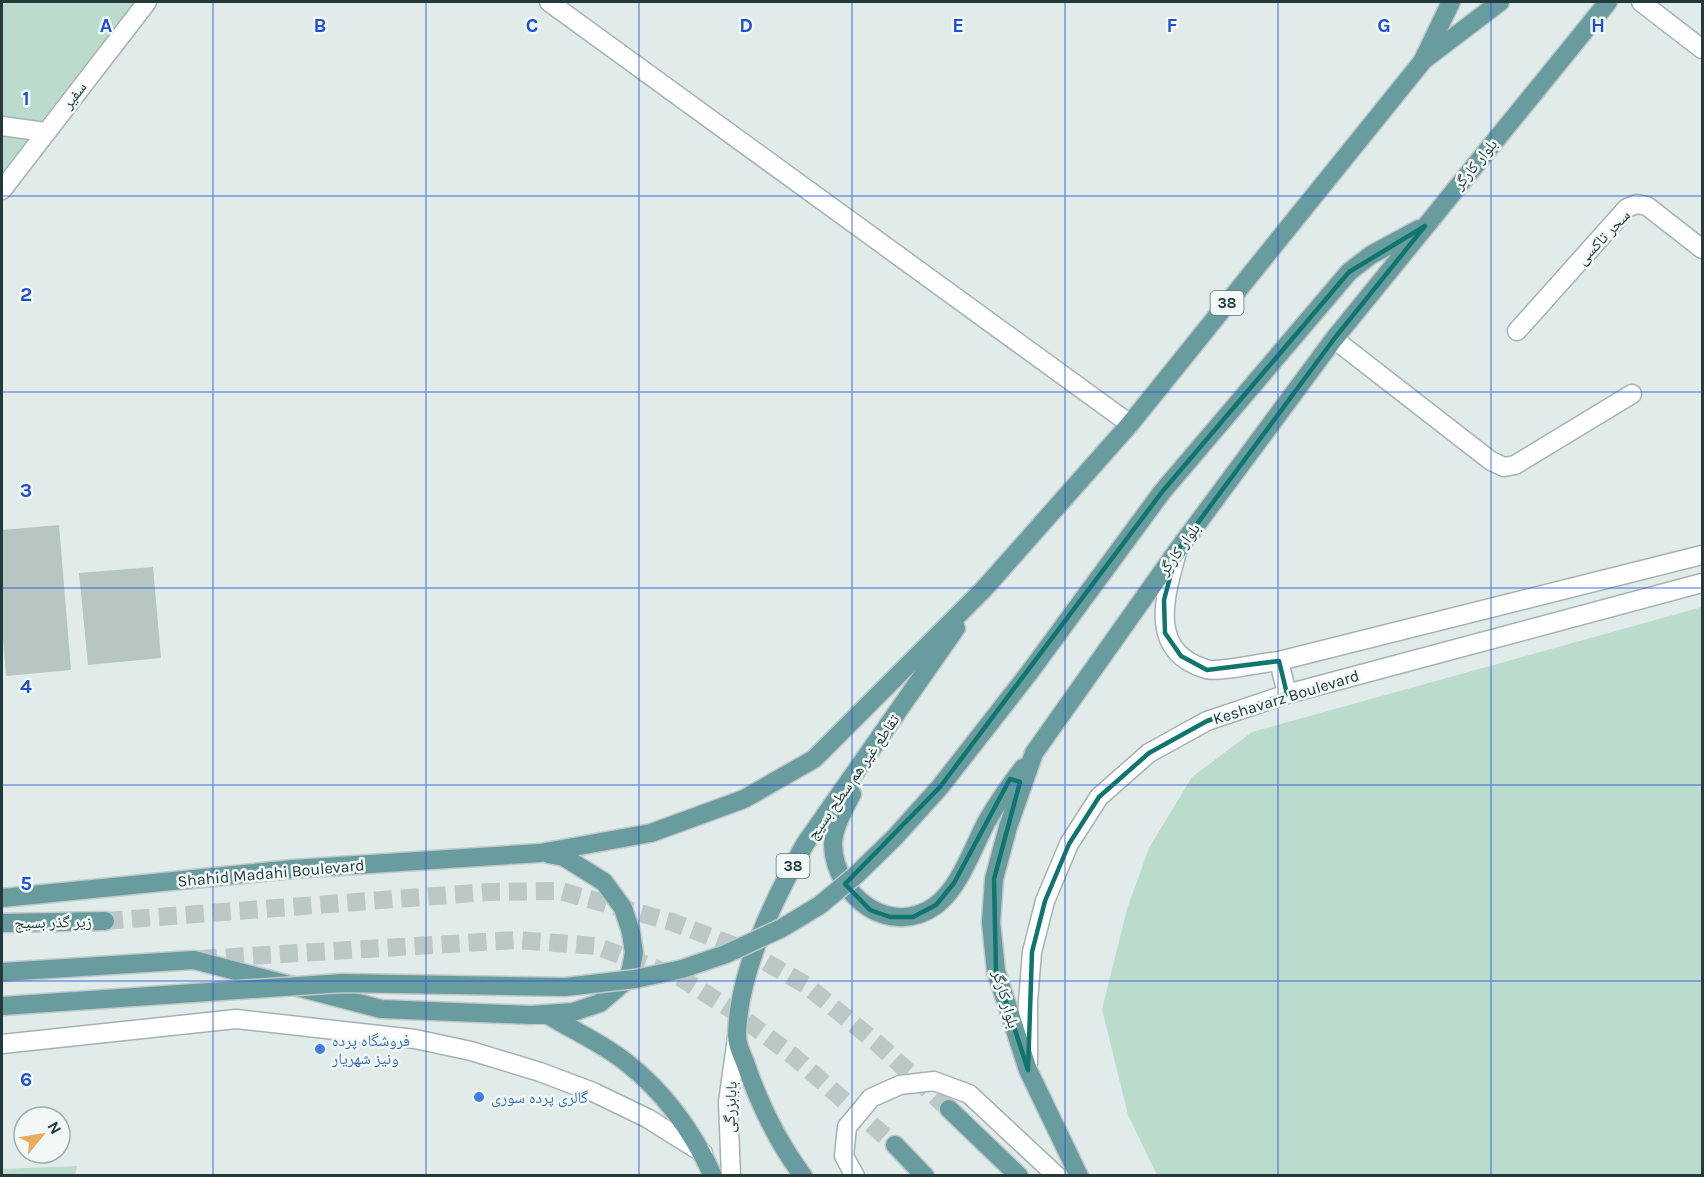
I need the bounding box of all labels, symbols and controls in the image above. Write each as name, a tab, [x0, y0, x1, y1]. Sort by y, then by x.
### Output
text: A	[100, 14, 113, 37]
text: B	[314, 14, 326, 37]
text: C	[526, 14, 538, 37]
text: D	[739, 14, 753, 37]
text: E	[952, 14, 964, 37]
text: F	[1167, 14, 1178, 37]
text: G	[1377, 14, 1391, 37]
text: H	[1591, 14, 1605, 37]
street label: سفیر	[57, 78, 90, 113]
text: 1	[22, 87, 30, 110]
street label: بلوار کارگر	[1448, 135, 1501, 194]
street label: سحر تاکسی	[1572, 205, 1635, 269]
text: 2	[20, 283, 32, 306]
road number: 38	[1210, 291, 1244, 315]
text: 3	[20, 479, 32, 502]
street label: بلوار کارگر	[1153, 519, 1204, 579]
street label: Keshavarz Boulevard	[1211, 666, 1361, 728]
text: 4	[20, 675, 32, 698]
street label: تقاطع غیر هم سطح بسیج	[803, 710, 904, 844]
road number: 38	[776, 854, 810, 878]
street label: Shahid Madahi Boulevard	[177, 855, 365, 891]
text: 5	[20, 872, 32, 895]
street label: زیر گذر بسیج	[14, 912, 92, 933]
street label: بلوار کارگر	[988, 967, 1023, 1030]
place label: فروشگاه پرده ونیز شهریار	[331, 1031, 410, 1068]
marker: فروشگاه پرده ونیز شهریار	[313, 1042, 327, 1056]
text: 6	[20, 1068, 32, 1091]
street label: بابابزرگی	[719, 1081, 742, 1133]
place label: گالری پرده سوری	[491, 1088, 589, 1108]
marker: گالری پرده سوری	[472, 1090, 486, 1104]
north arrow	[12, 1105, 72, 1165]
text: N	[43, 1118, 66, 1137]

